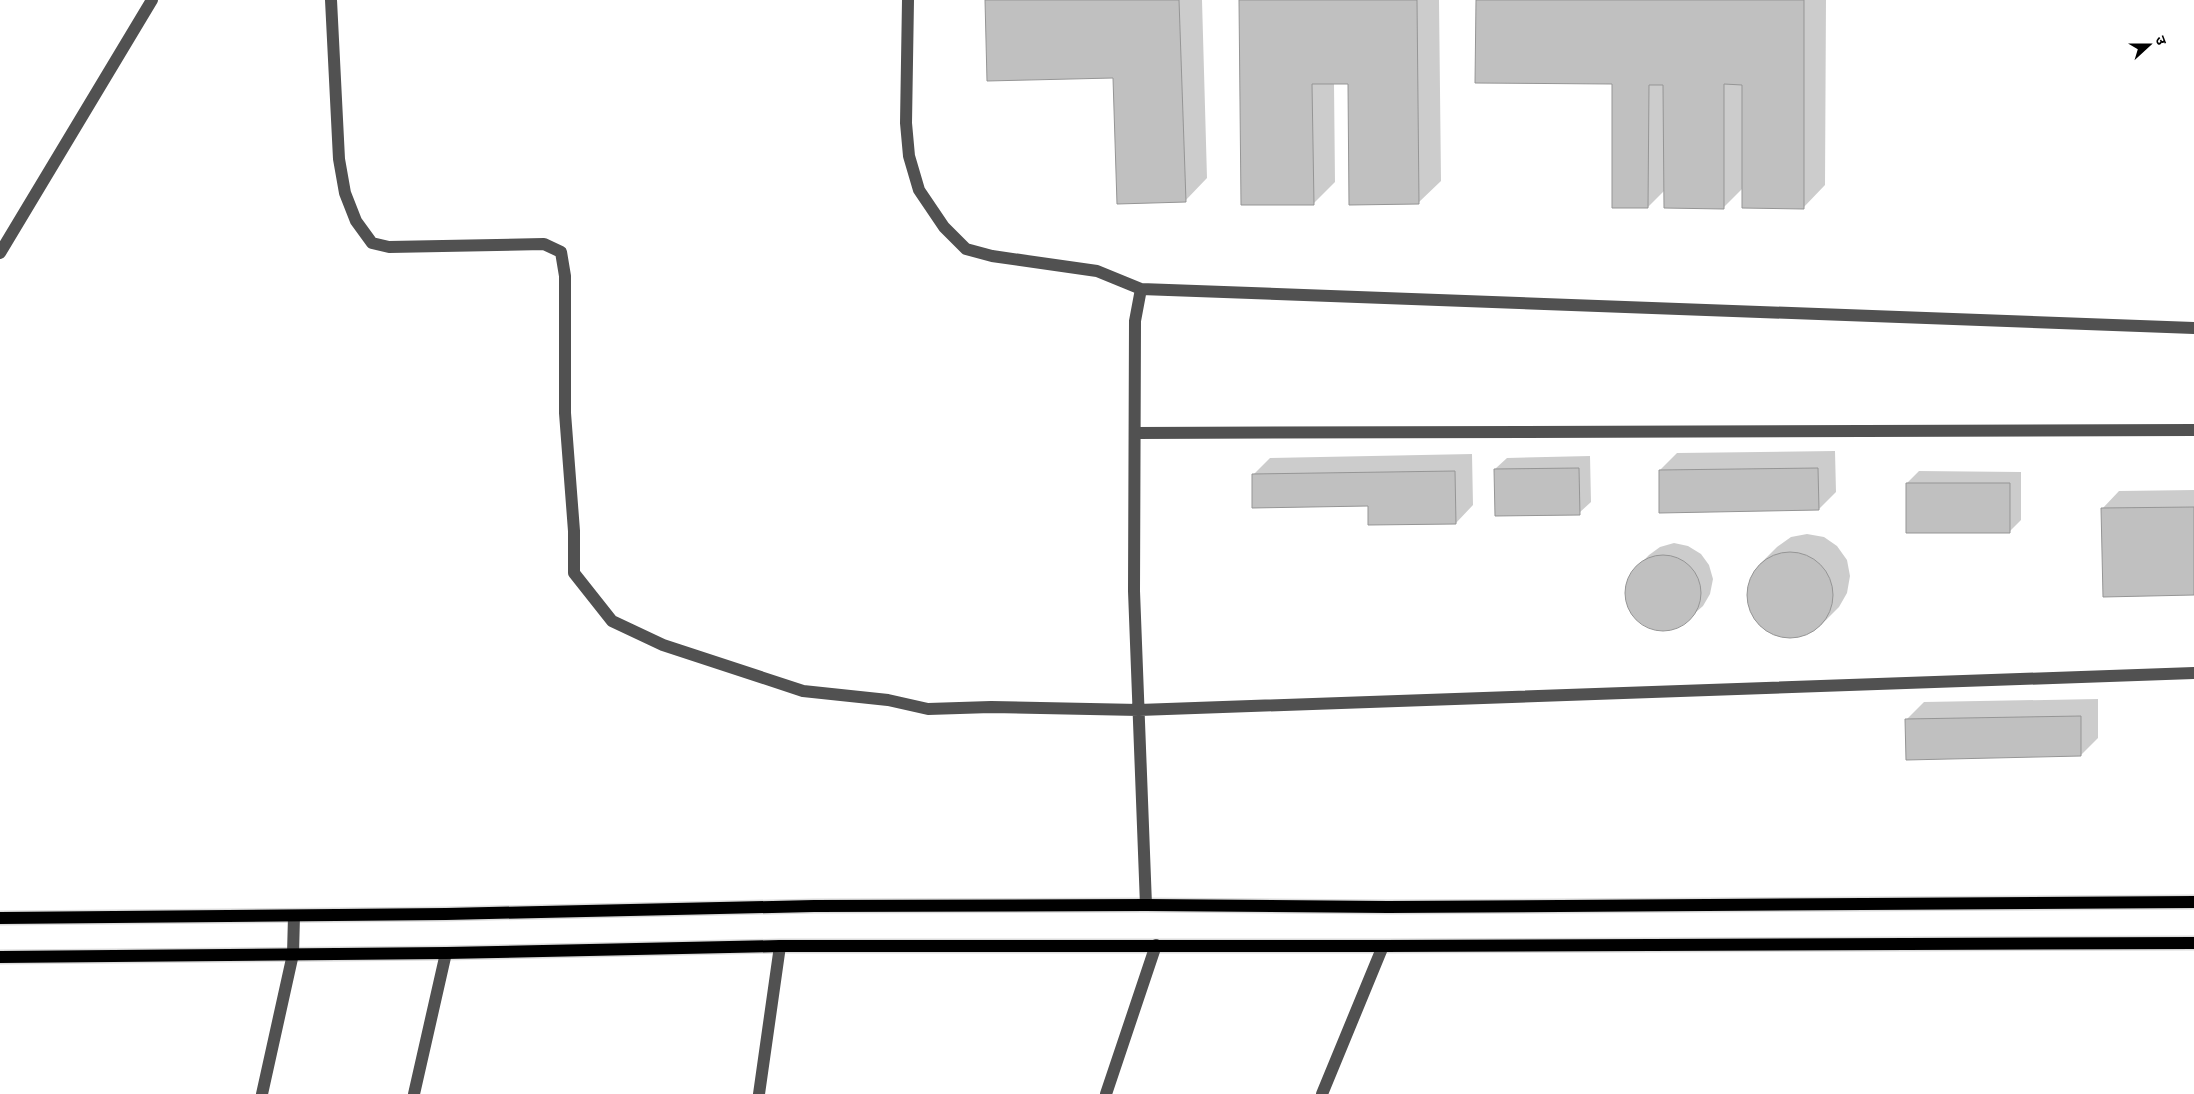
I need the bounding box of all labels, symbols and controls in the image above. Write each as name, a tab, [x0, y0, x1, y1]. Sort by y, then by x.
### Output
north arrow	[2124, 20, 2174, 70]
text: उ	[2151, 33, 2171, 48]

